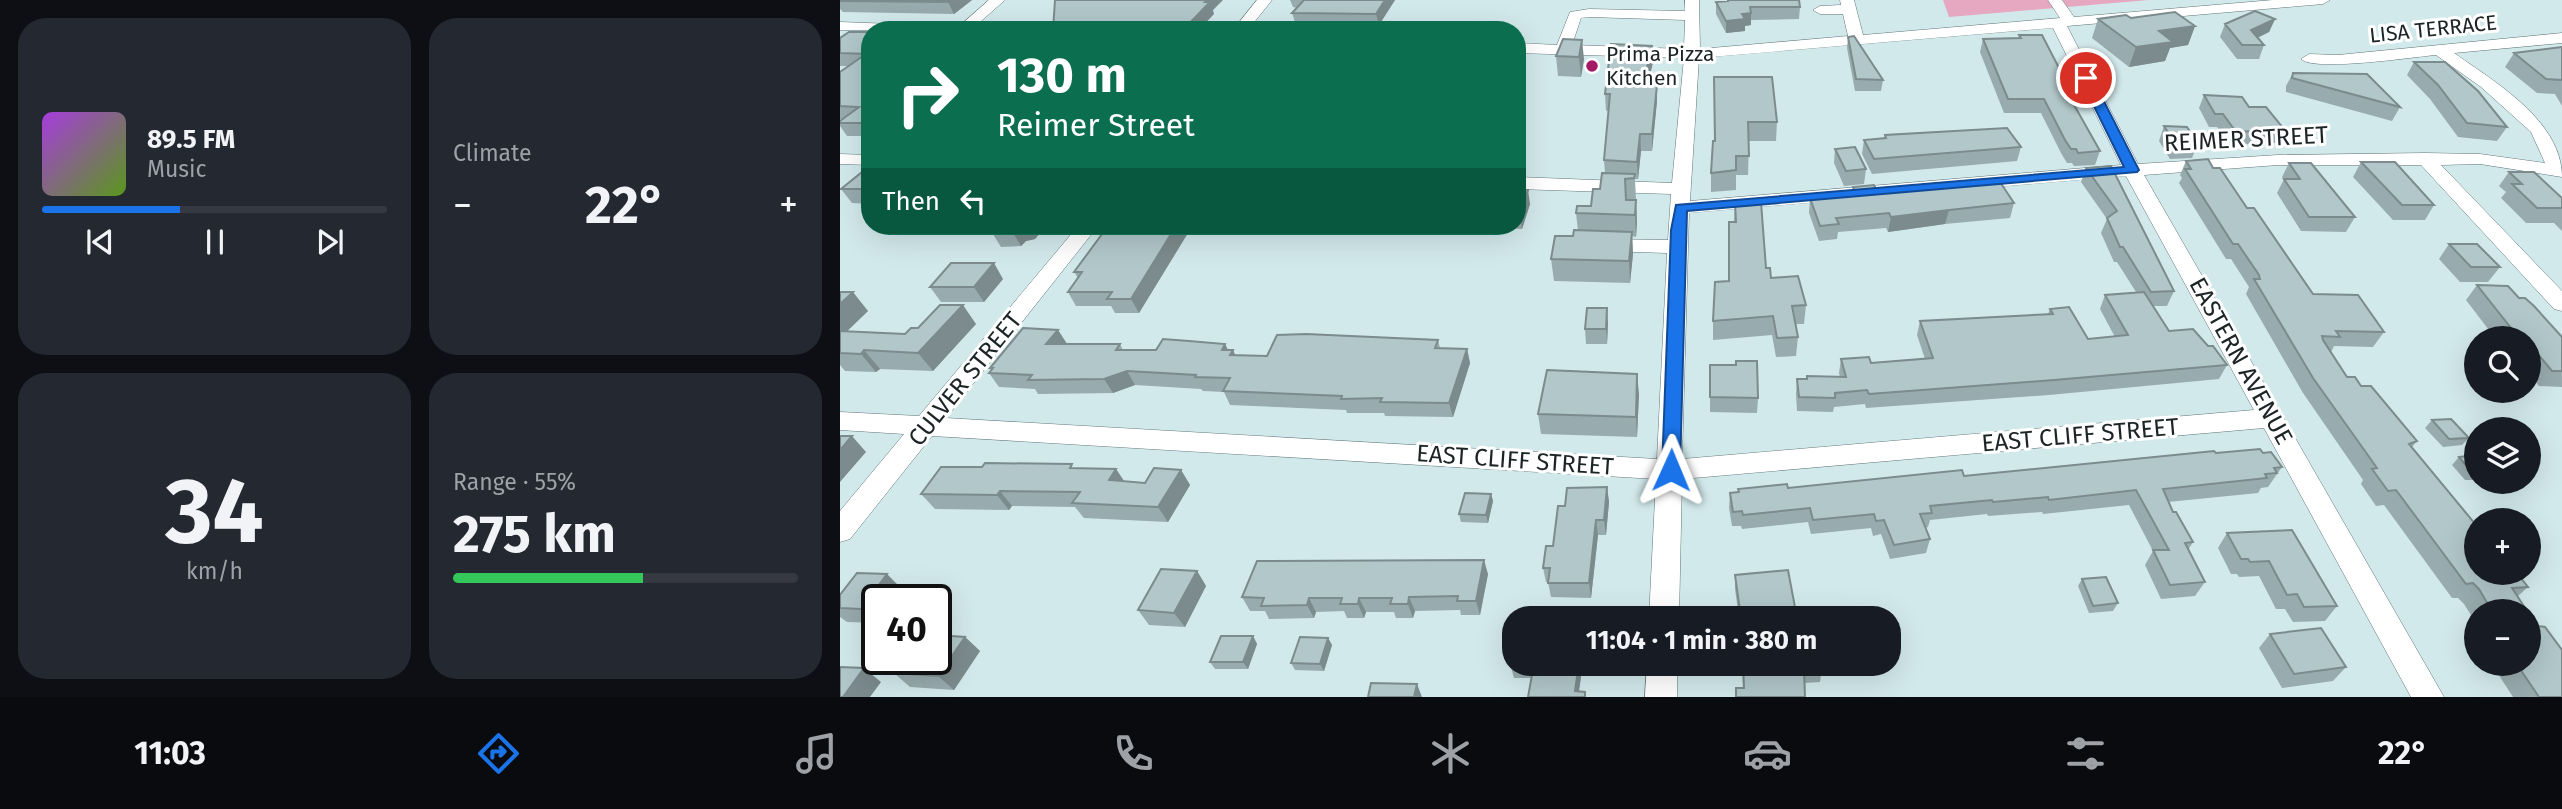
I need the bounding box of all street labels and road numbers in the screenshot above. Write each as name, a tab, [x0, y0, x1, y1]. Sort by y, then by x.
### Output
street label: LISA TERRACE	[2368, 9, 2498, 49]
street label: REIMER STREET	[2163, 121, 2329, 157]
street label: EASTERN AVENUE	[2184, 273, 2298, 449]
street label: CULVER STREET	[903, 306, 1028, 451]
street label: EAST CLIFF STREET	[1980, 412, 2180, 458]
street label: EAST CLIFF STREET	[1415, 439, 1615, 481]

